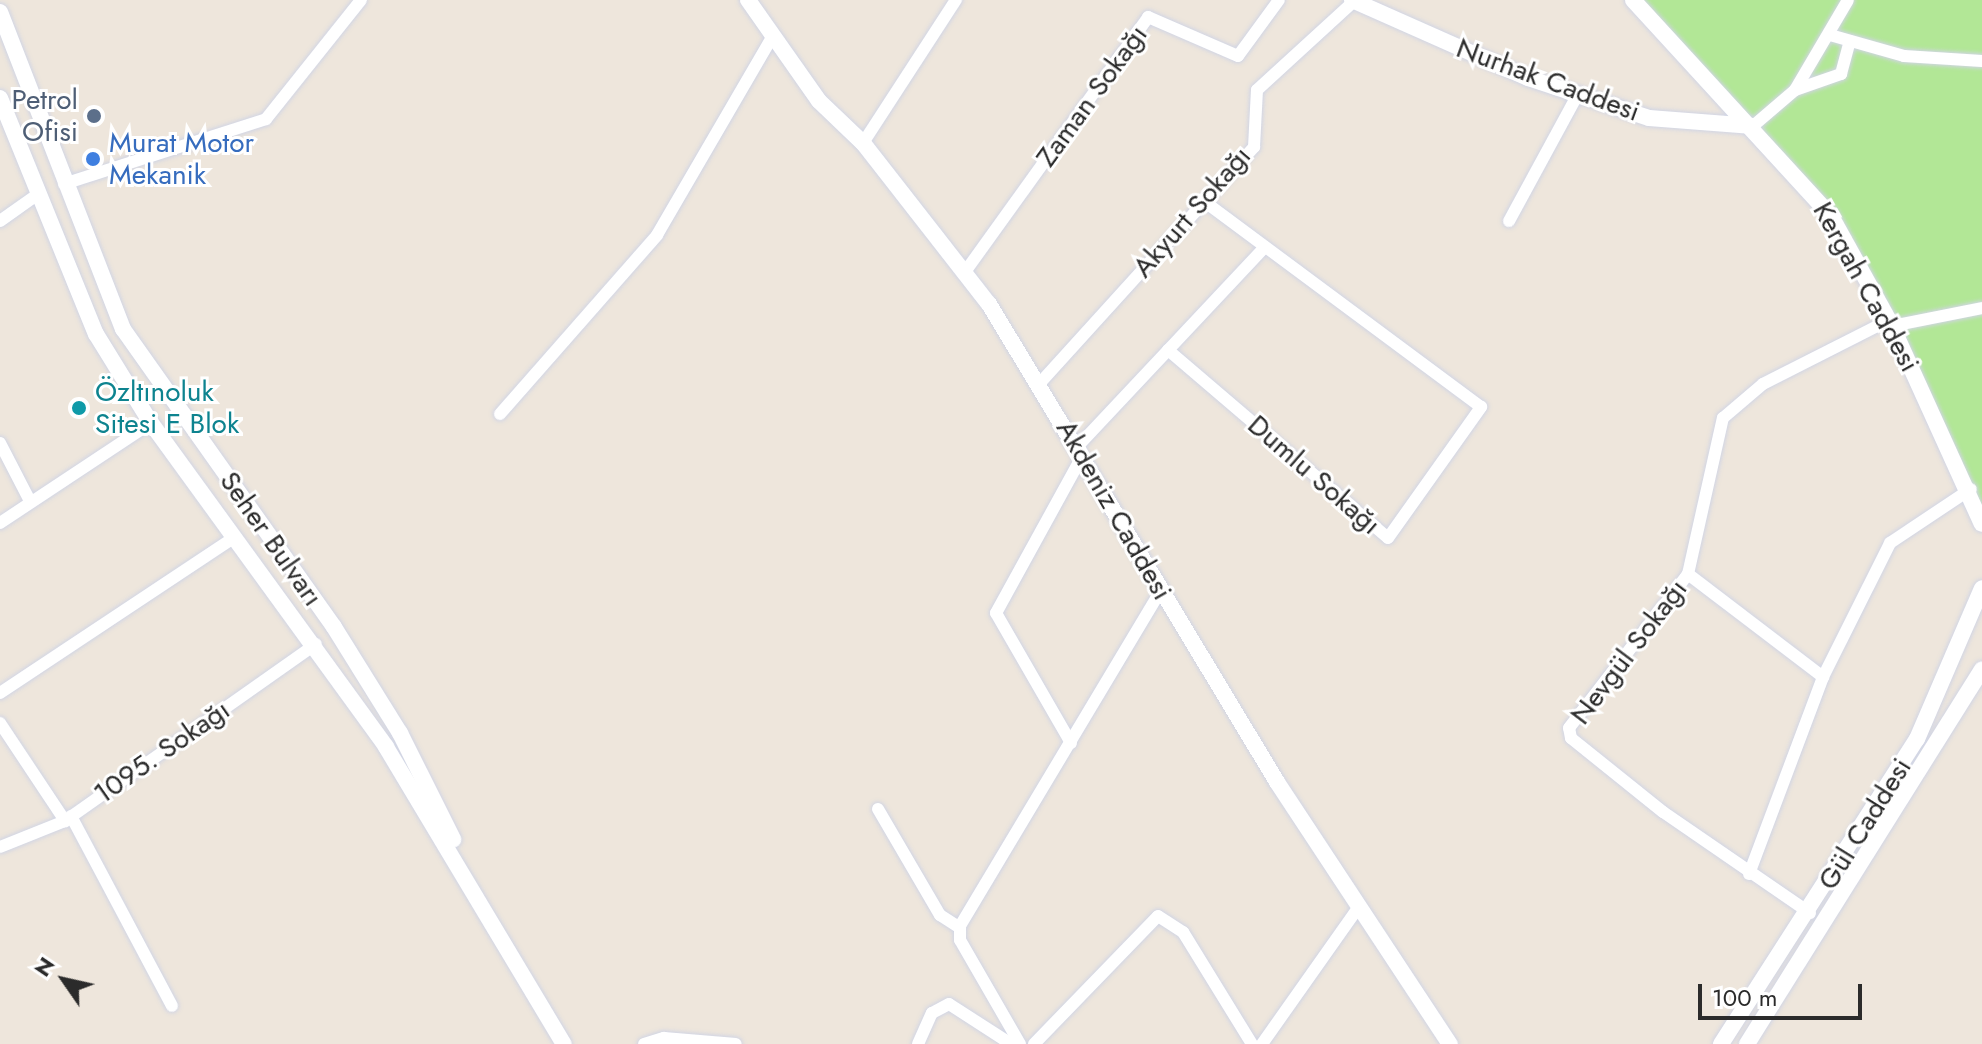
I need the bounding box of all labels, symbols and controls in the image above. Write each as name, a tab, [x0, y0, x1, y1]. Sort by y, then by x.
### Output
street label: Zaman Sokağı	[1029, 19, 1155, 173]
street label: Nurhak Caddesi	[1452, 31, 1644, 129]
place label: Petrol Ofisi	[11, 83, 78, 149]
marker: Petrol Ofisi	[85, 107, 103, 125]
place label: Murat Motor Mekanik	[109, 126, 254, 192]
street label: Akyurt Sokağı	[1126, 140, 1258, 284]
marker: Murat Motor Mekanik	[84, 150, 102, 168]
street label: Kergah Caddesi	[1806, 196, 1926, 378]
place label: Özltınoluk Sitesi E Blok	[95, 375, 239, 441]
marker: Özltınoluk Sitesi E Blok	[70, 399, 88, 417]
street label: Dumlu Sokağı	[1241, 408, 1387, 542]
street label: Akdeniz Caddesi	[1049, 414, 1179, 606]
street label: Seher Bulvarı	[212, 465, 330, 613]
street label: Nevgül Sokağı	[1564, 573, 1694, 731]
street label: 1095. Sokağı	[88, 693, 236, 811]
street label: Gül Caddesi	[1811, 752, 1919, 896]
north arrow	[24, 940, 104, 1020]
text: N	[26, 950, 62, 983]
scale bar	[1702, 968, 1866, 1018]
text: 100 m	[1712, 980, 1778, 1015]

